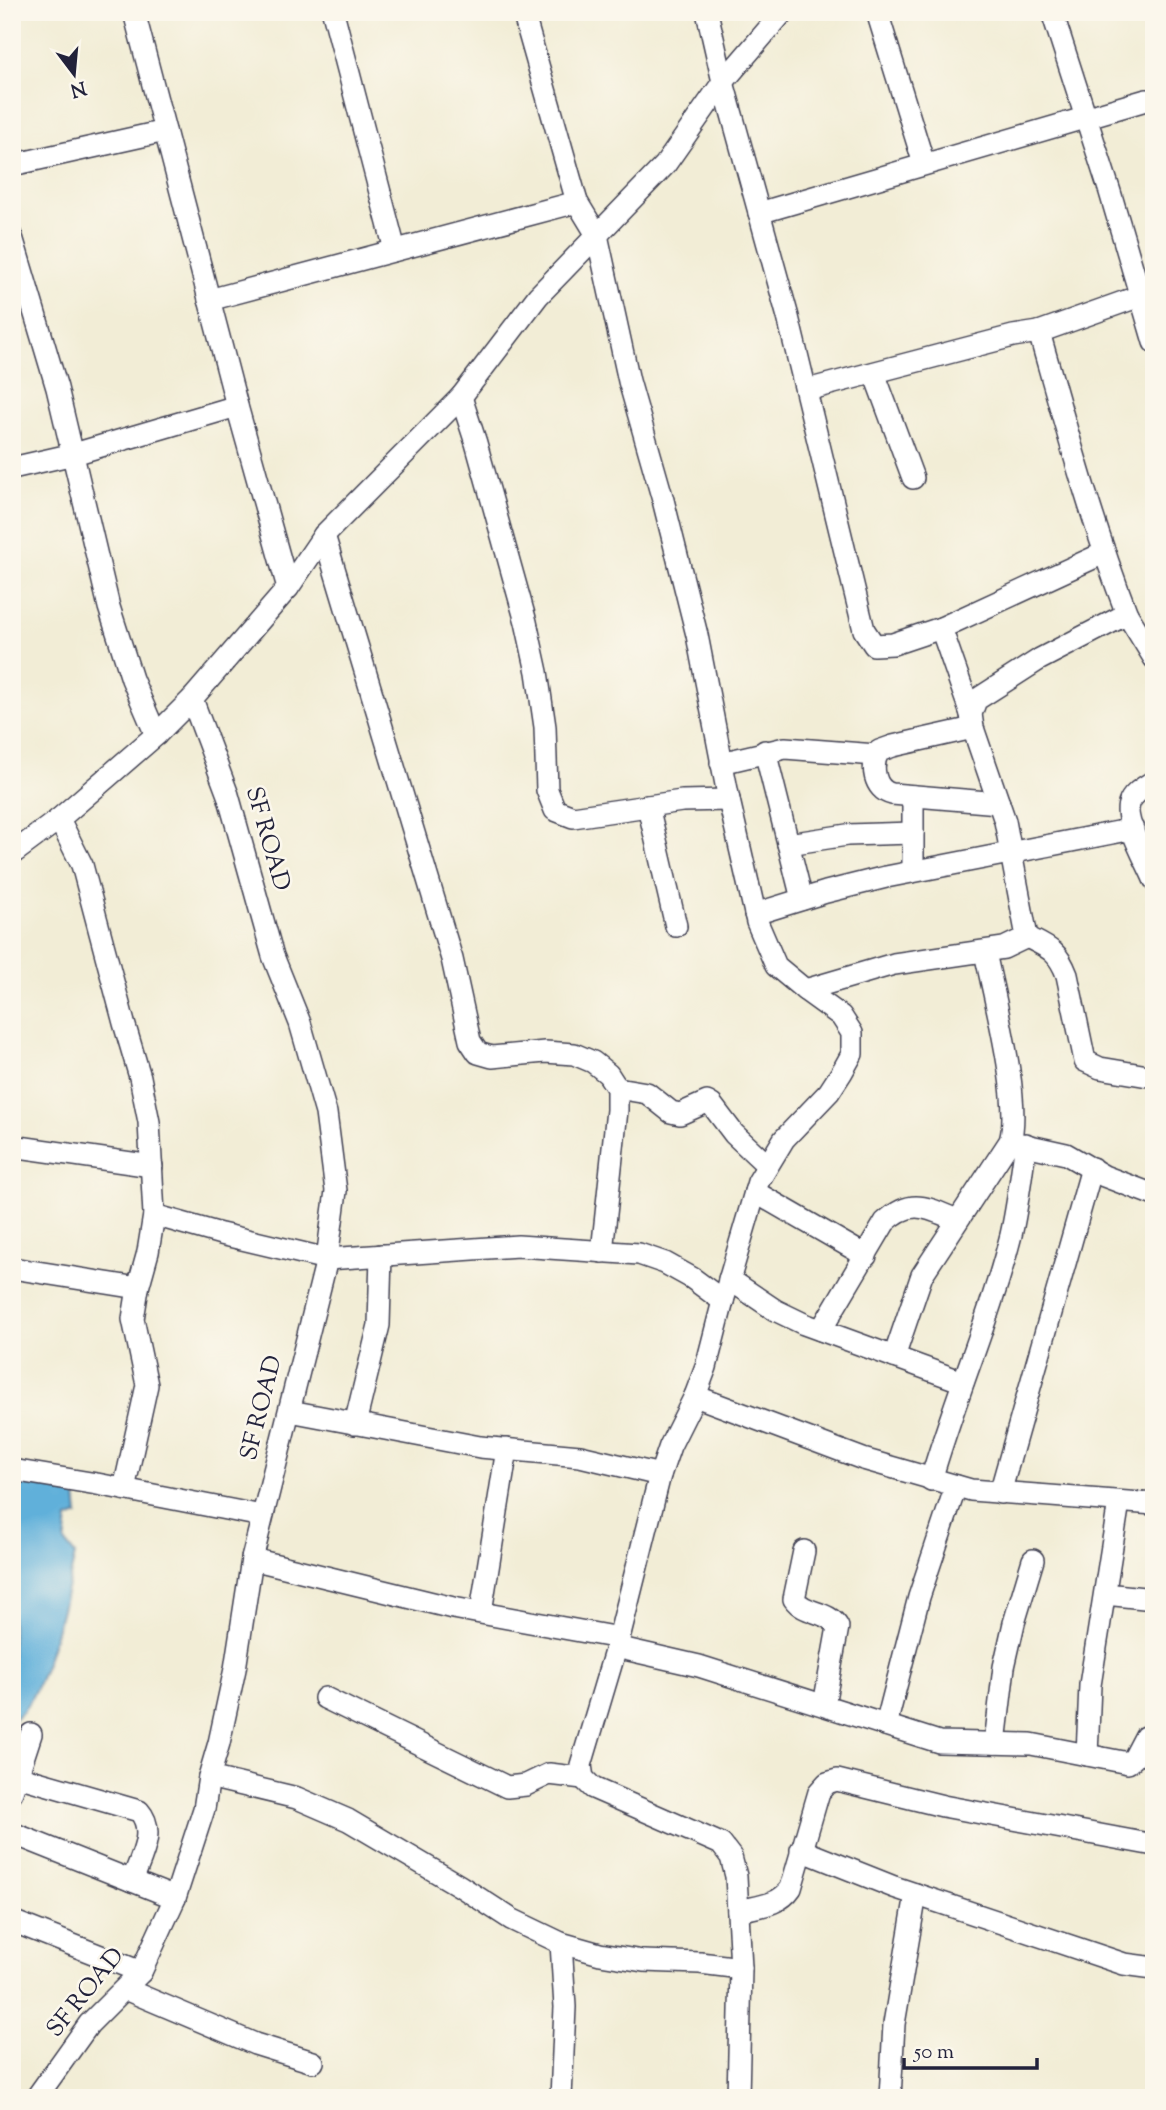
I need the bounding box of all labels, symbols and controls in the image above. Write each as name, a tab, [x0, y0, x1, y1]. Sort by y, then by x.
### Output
north arrow	[38, 38, 108, 108]
text: N	[67, 73, 89, 103]
street label: SF ROAD	[236, 783, 298, 895]
street label: SF ROAD	[233, 1352, 291, 1464]
street label: SF ROAD	[39, 1941, 133, 2045]
scale bar	[904, 2026, 1036, 2070]
text: 50 m	[913, 2038, 954, 2068]

